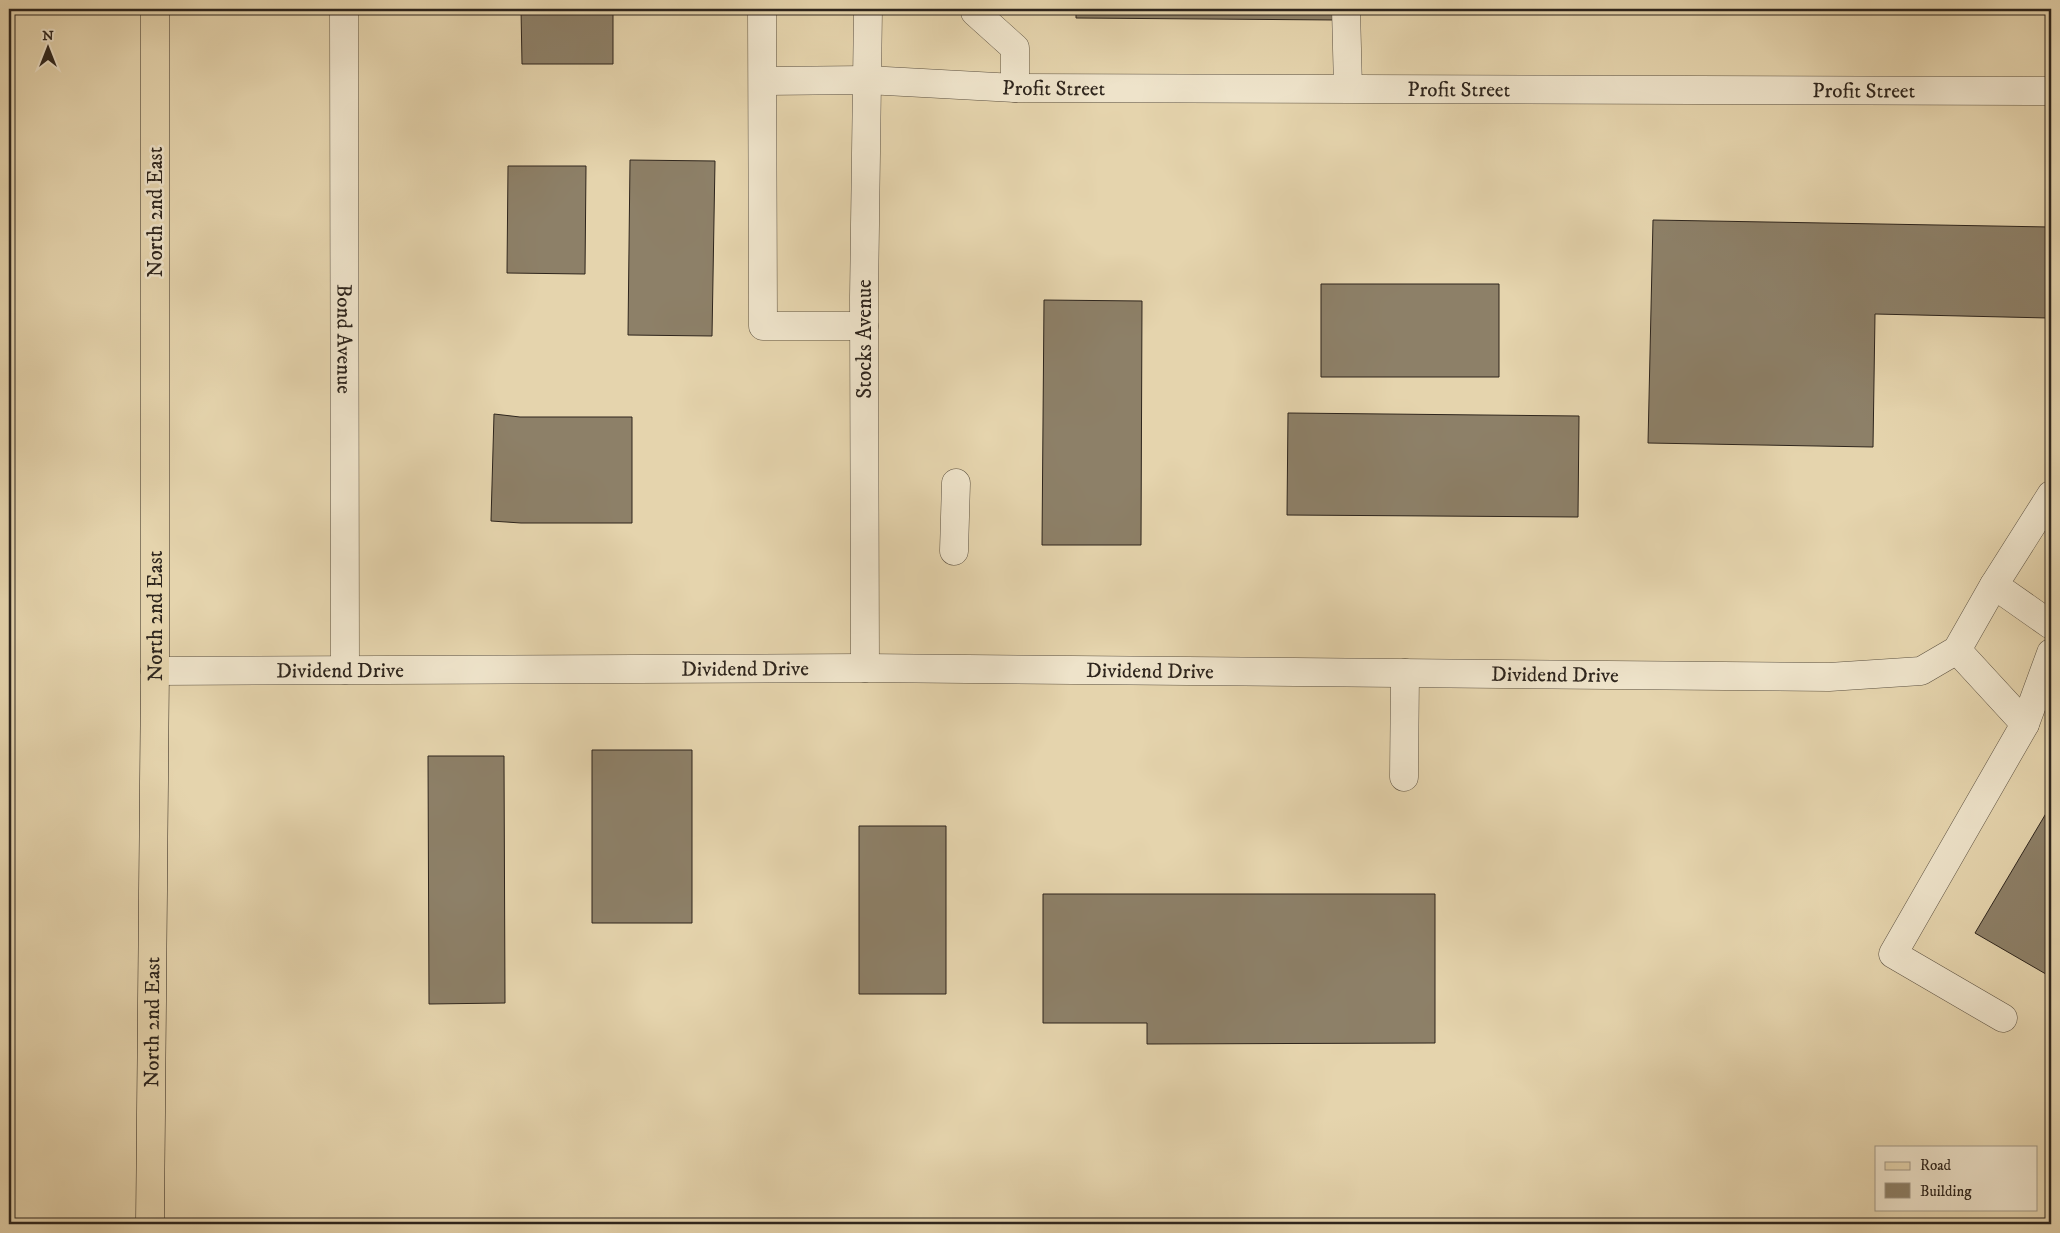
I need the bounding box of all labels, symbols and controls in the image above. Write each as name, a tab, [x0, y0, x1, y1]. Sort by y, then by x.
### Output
north arrow	[22, 22, 72, 72]
text: N	[42, 27, 54, 45]
street label: Profit Street	[1002, 75, 1106, 102]
street label: Profit Street	[1407, 77, 1511, 103]
street label: Profit Street	[1812, 78, 1916, 105]
street label: North 2nd East	[143, 146, 169, 277]
street label: Stocks Avenue	[852, 279, 878, 399]
street label: Bond Avenue	[330, 284, 357, 394]
street label: North 2nd East	[143, 550, 169, 682]
street label: Dividend Drive	[681, 656, 809, 683]
street label: Dividend Drive	[276, 658, 404, 684]
street label: Dividend Drive	[1086, 658, 1214, 685]
street label: Dividend Drive	[1491, 662, 1619, 689]
street label: North 2nd East	[139, 956, 166, 1088]
legend	[1875, 1146, 2038, 1210]
text: Road	[1920, 1156, 1952, 1175]
text: Building	[1920, 1182, 1972, 1201]

